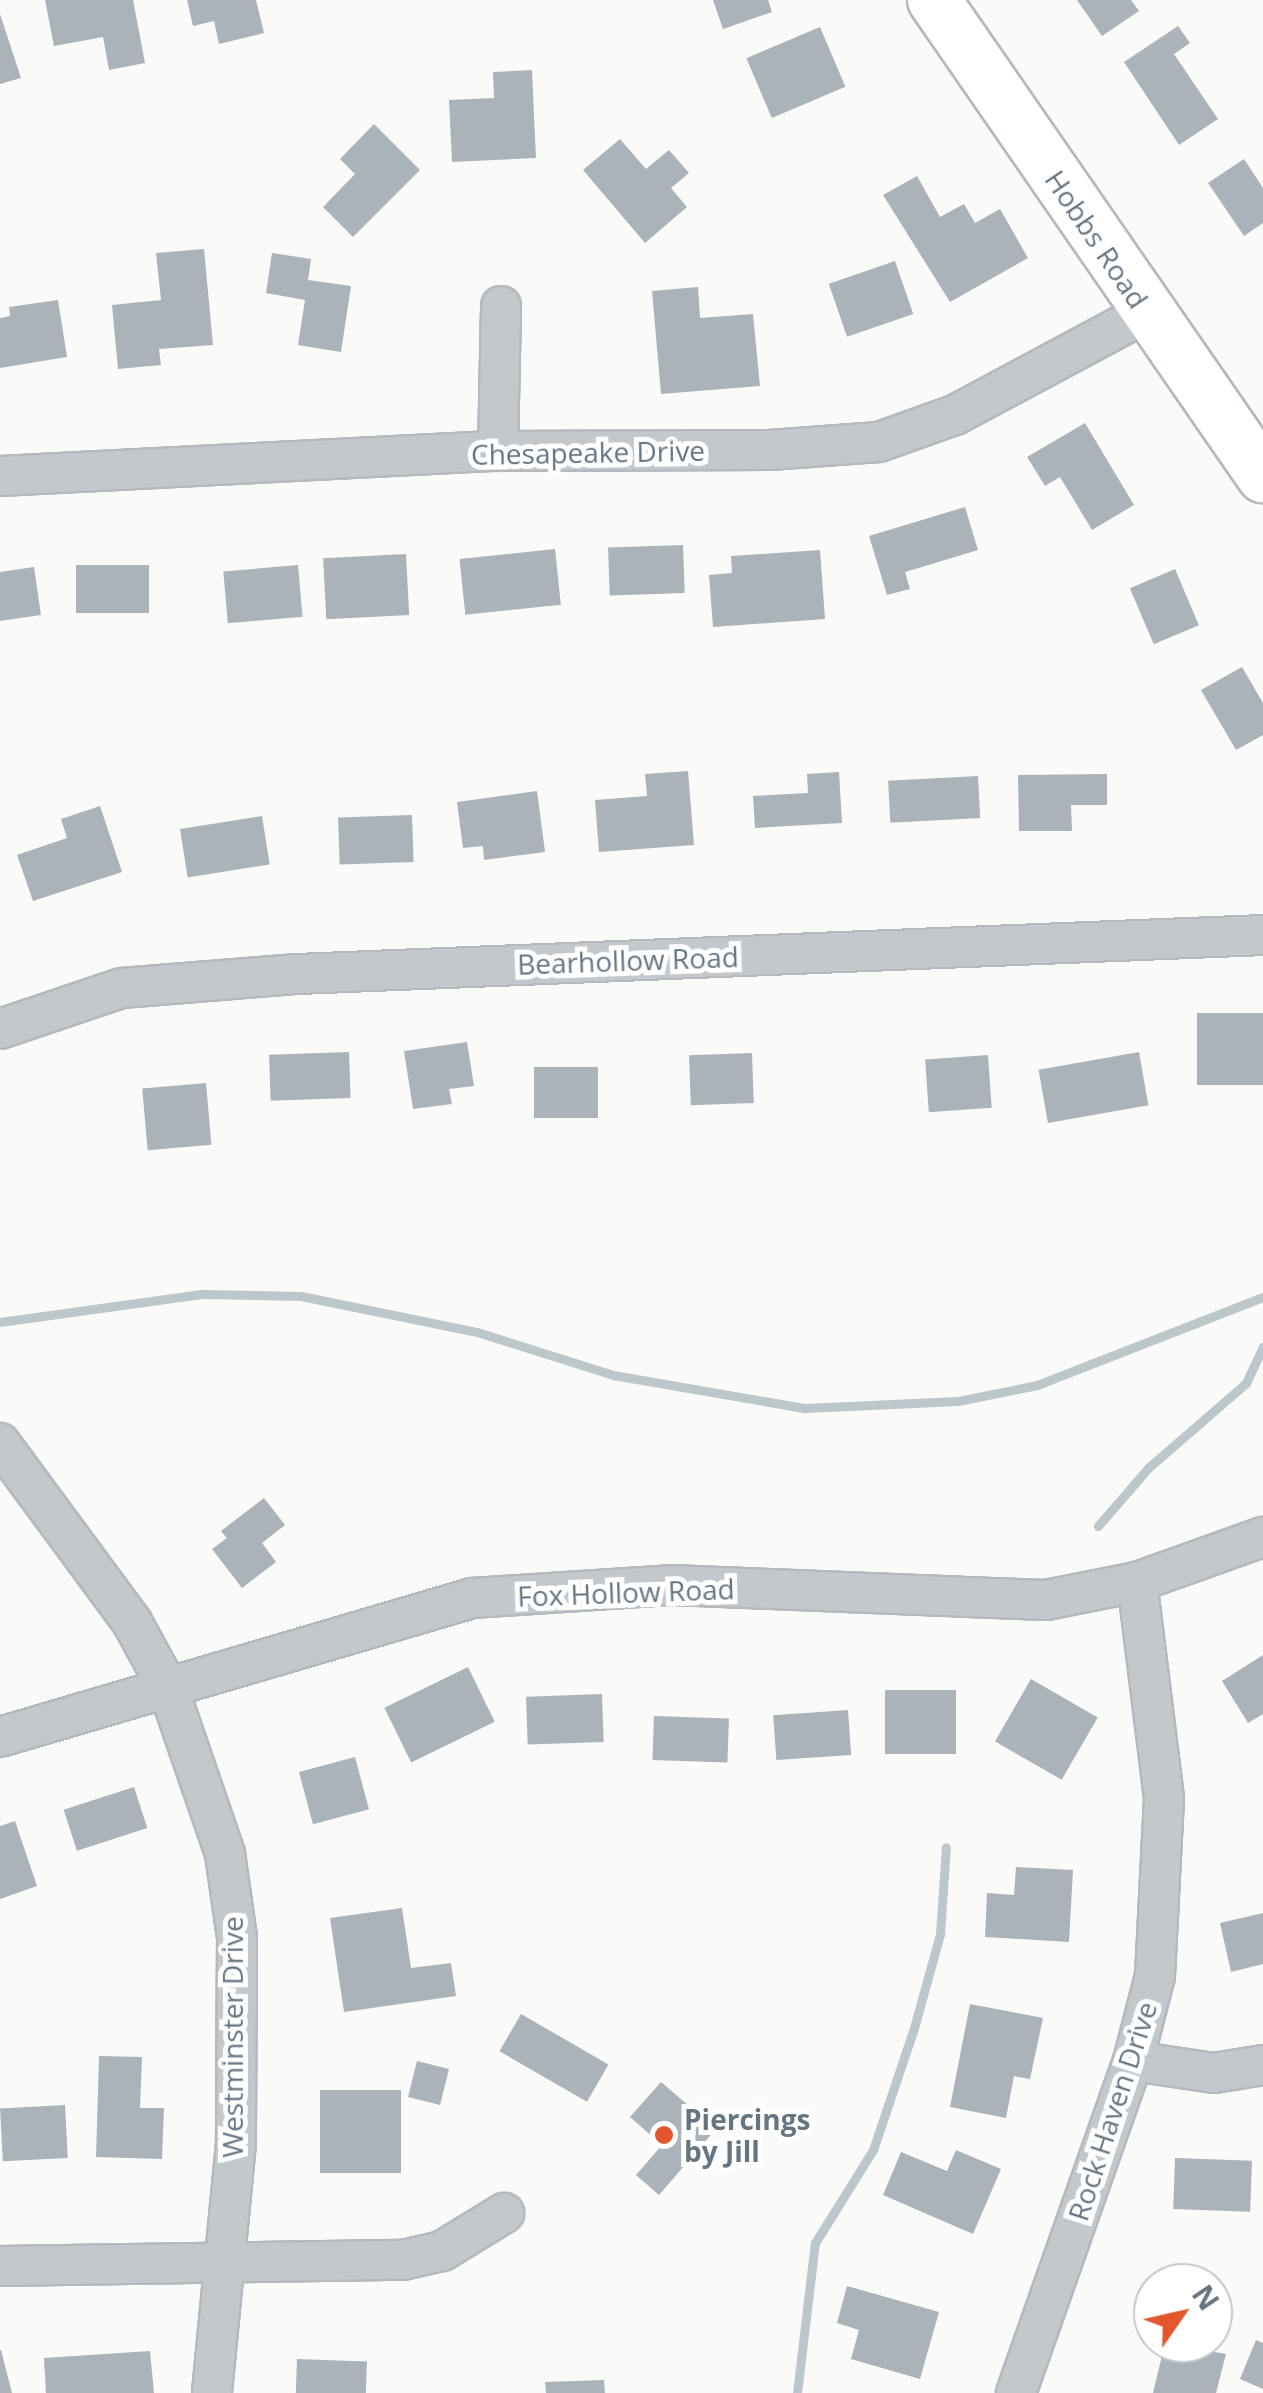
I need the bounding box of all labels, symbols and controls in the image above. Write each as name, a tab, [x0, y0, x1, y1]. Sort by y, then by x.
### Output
street label: Hobbs Road	[1039, 164, 1155, 314]
street label: Chesapeake Drive	[471, 433, 705, 471]
street label: Bearhollow Road	[517, 939, 739, 981]
street label: Fox Hollow Road	[517, 1571, 735, 1613]
street label: Westminster Drive	[215, 1916, 249, 2158]
street label: Rock Haven Drive	[1061, 1997, 1163, 2225]
place label: Piercings by Jill	[684, 2102, 810, 2168]
marker: Piercings by Jill	[653, 2124, 675, 2146]
north arrow	[1133, 2263, 1233, 2363]
text: N	[1184, 2277, 1228, 2317]

